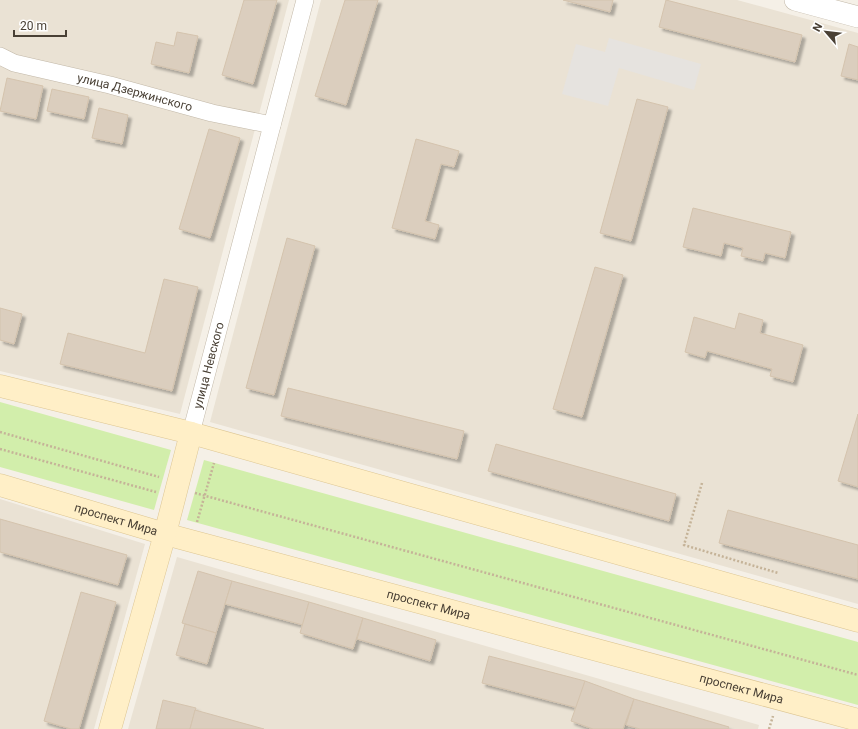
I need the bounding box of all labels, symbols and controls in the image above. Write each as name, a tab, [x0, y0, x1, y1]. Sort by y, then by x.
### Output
scale bar	[14, 12, 66, 38]
north arrow	[806, 12, 846, 52]
text: 20 m	[20, 19, 47, 33]
text: N	[810, 21, 825, 34]
street label: улица Дзержинского	[76, 71, 194, 114]
street label: улица Невского	[191, 320, 227, 410]
street label: проспект Мира	[73, 500, 159, 538]
street label: проспект Мира	[385, 587, 472, 623]
street label: проспект Мира	[698, 671, 785, 707]

